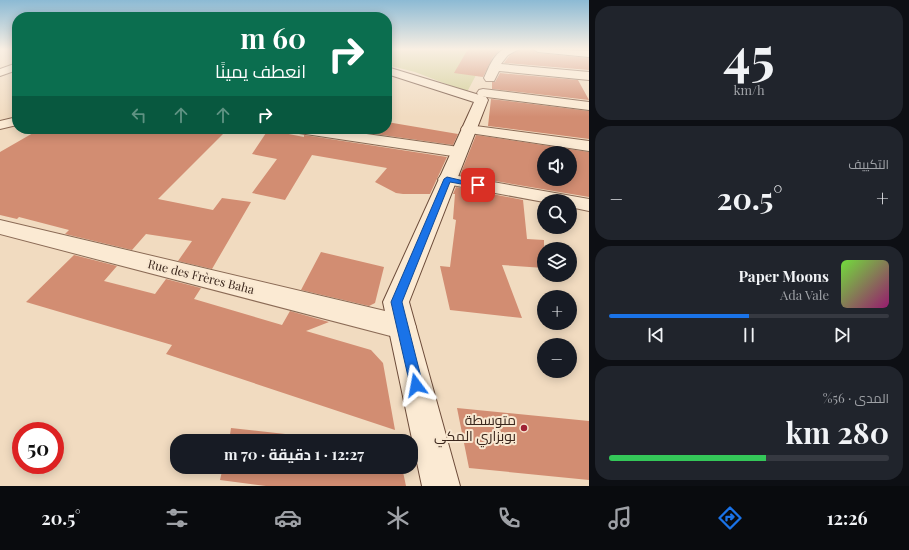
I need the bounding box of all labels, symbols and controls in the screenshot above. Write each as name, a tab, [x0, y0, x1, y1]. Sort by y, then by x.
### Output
text: 60 m	[240, 19, 306, 56]
text: 45	[723, 20, 775, 89]
icon: right	[320, 28, 372, 80]
text: انعطف يمينًا	[215, 59, 306, 83]
text: km/h	[733, 81, 765, 98]
icon: left	[128, 104, 150, 126]
icon: ahead	[170, 104, 192, 126]
icon: ahead	[212, 104, 234, 126]
icon: right	[254, 104, 276, 126]
map controls	[537, 146, 577, 378]
button: sound	[537, 146, 577, 186]
text: التكييف	[848, 155, 889, 172]
pin	[461, 168, 495, 202]
icon: arrive	[467, 174, 489, 196]
text: 20.5°	[717, 178, 783, 218]
text: −	[609, 183, 623, 213]
text: +	[876, 183, 889, 213]
button: search	[537, 194, 577, 234]
button: layers	[537, 242, 577, 282]
street label: Rue des Frères Baha	[146, 255, 256, 297]
text: Paper Moons	[738, 266, 829, 286]
text: Ada Vale	[780, 286, 829, 303]
button: +	[537, 290, 577, 330]
icon: previous	[645, 324, 667, 346]
icon: pause	[738, 324, 760, 346]
icon: next	[831, 324, 853, 346]
button: −	[537, 338, 577, 378]
position arrow	[395, 364, 437, 406]
text: المدى · 56%	[823, 389, 889, 406]
place label: متوسطة بوبزاري المكي	[434, 410, 516, 448]
text: 280 km	[785, 412, 889, 452]
speed limit sign: 50	[12, 422, 64, 474]
marker: متوسطة بوبزاري المكي	[519, 423, 529, 433]
text: 12:27 · 1 دقيقة · 70 m	[224, 444, 364, 464]
icon: filters	[163, 504, 191, 532]
icon: car	[274, 504, 302, 532]
icon: climate	[384, 504, 412, 532]
icon: phone	[495, 504, 523, 532]
icon: music	[606, 504, 634, 532]
icon: directions	[716, 504, 744, 532]
text: 20.5°	[41, 506, 81, 530]
text: 12:26	[827, 506, 868, 530]

